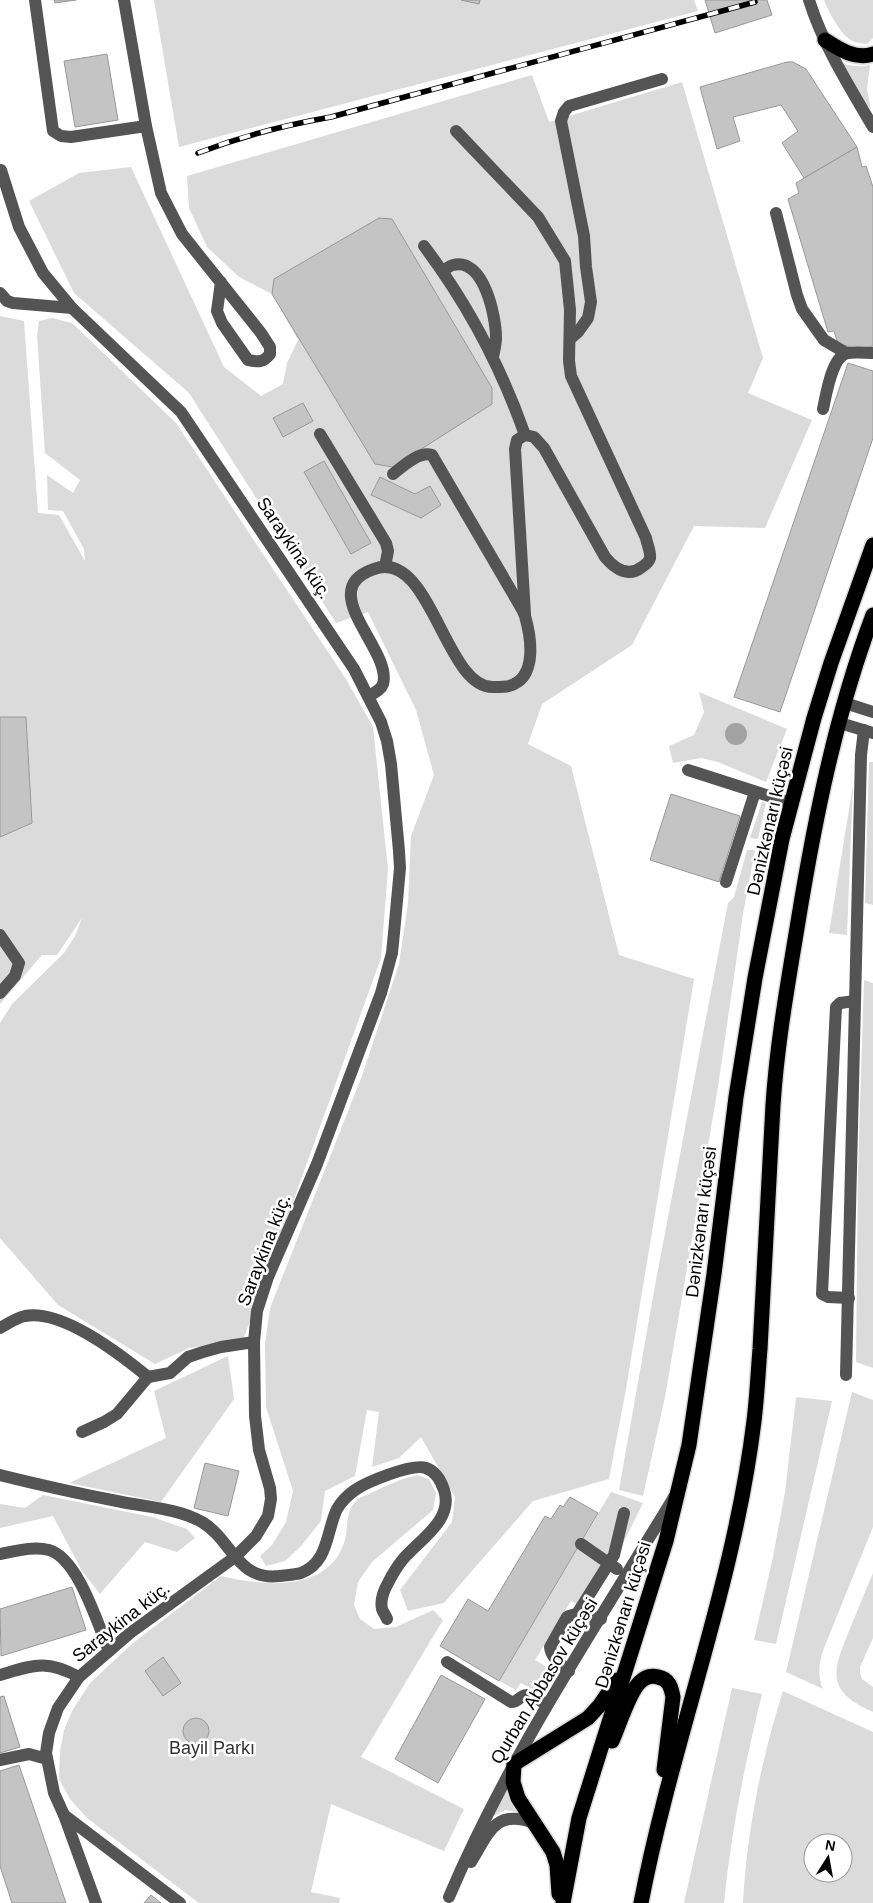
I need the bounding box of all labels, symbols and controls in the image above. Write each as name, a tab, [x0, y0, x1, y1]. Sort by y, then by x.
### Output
street label: Saraykina küç.	[253, 493, 335, 603]
street label: Dənizkənarı küçəsi	[743, 745, 797, 897]
street label: Dənizkənarı küçəsi	[682, 1145, 720, 1299]
street label: Saraykina küç.	[234, 1191, 294, 1309]
street label: Dənizkənarı küçəsi	[591, 1539, 655, 1691]
street label: Saraykina küç.	[68, 1578, 174, 1666]
street label: Qurban Abbasov küçəsi	[486, 1594, 602, 1768]
park label: Bayil Parkı	[169, 1738, 255, 1758]
north arrow	[803, 1833, 853, 1883]
text: N	[824, 1836, 837, 1854]

